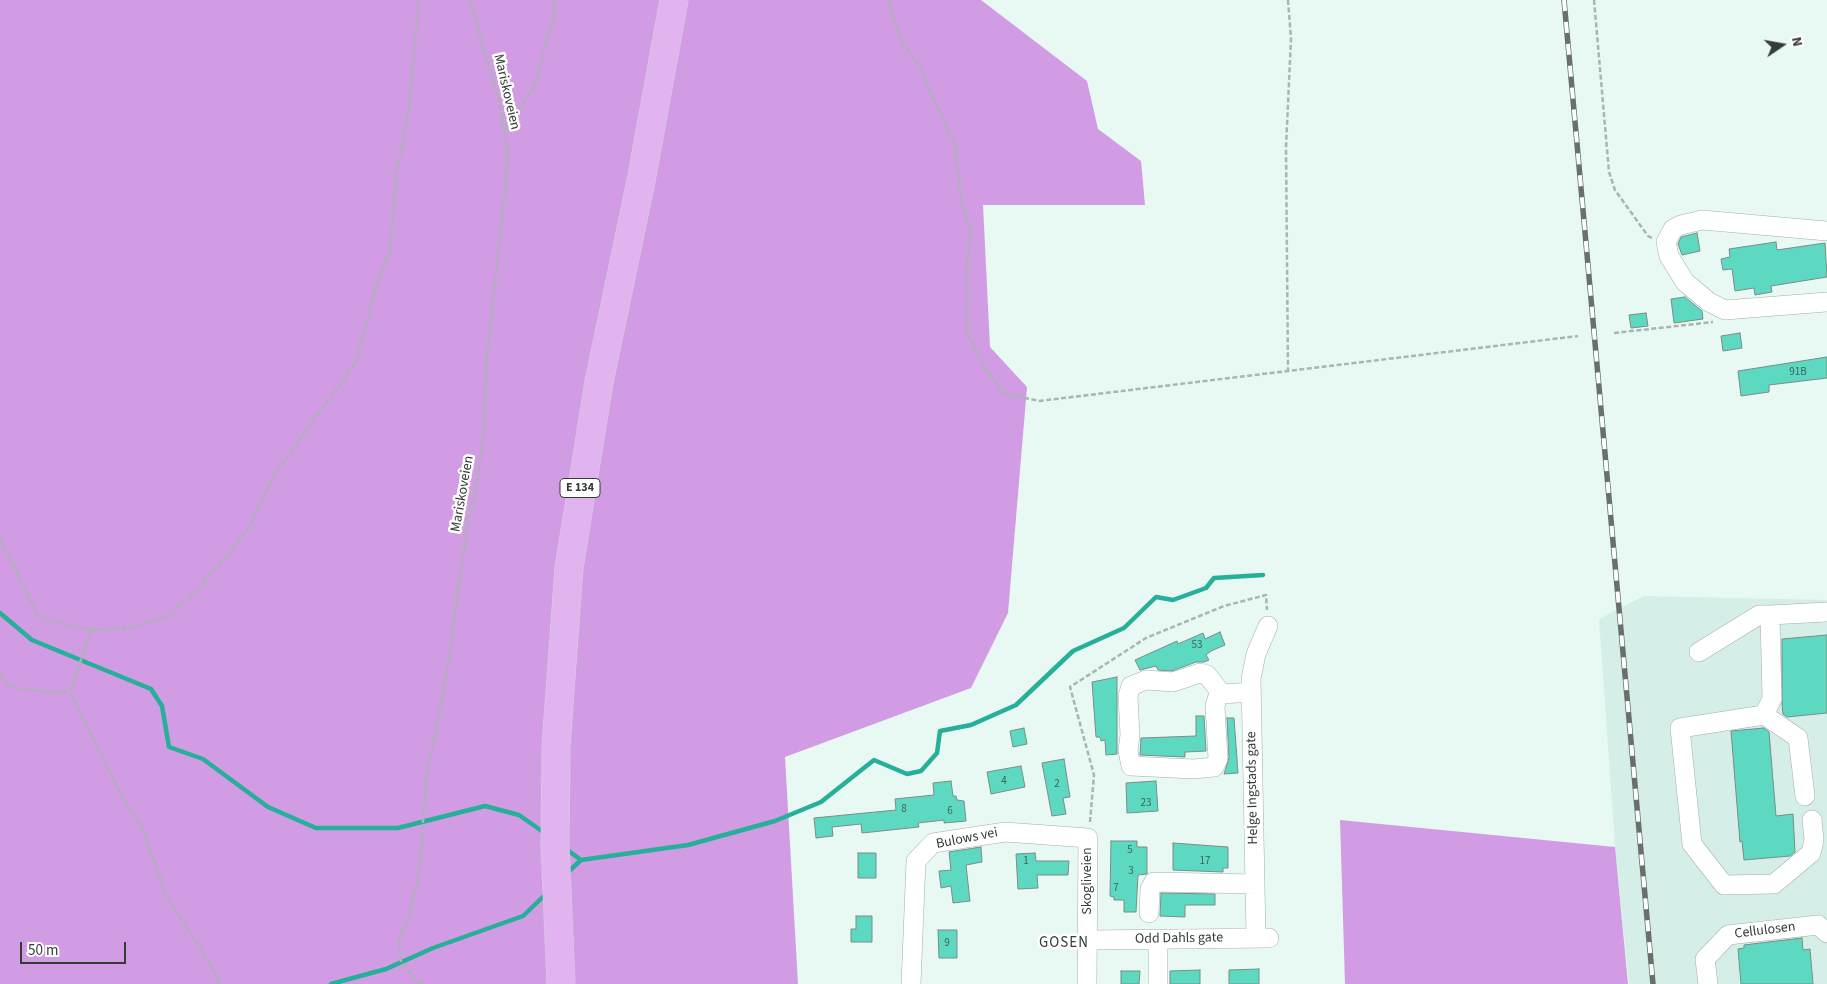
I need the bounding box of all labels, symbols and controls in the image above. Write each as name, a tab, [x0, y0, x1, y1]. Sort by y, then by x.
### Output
north arrow	[1757, 20, 1807, 70]
text: N	[1786, 35, 1807, 49]
street label: Mariskoveien	[489, 53, 523, 131]
house number: 91B	[1789, 366, 1807, 380]
street label: Mariskoveien	[448, 455, 478, 533]
road number: E 134	[560, 478, 600, 498]
house number: 53	[1192, 639, 1202, 653]
street label: Helge Ingstads gate	[1244, 731, 1262, 845]
house number: 4	[1001, 775, 1007, 789]
house number: 2	[1054, 778, 1060, 792]
house number: 23	[1141, 797, 1151, 811]
house number: 8	[901, 803, 907, 817]
house number: 6	[947, 805, 953, 819]
street label: Bulows vei	[935, 825, 999, 853]
house number: 5	[1127, 844, 1133, 858]
street label: Skogliveien	[1080, 847, 1096, 915]
house number: 1	[1023, 855, 1029, 869]
house number: 17	[1200, 855, 1210, 869]
house number: 3	[1128, 865, 1134, 879]
house number: 7	[1113, 882, 1119, 896]
street label: Cellulosen	[1734, 919, 1796, 943]
street label: Odd Dahls gate	[1135, 930, 1223, 948]
scale bar	[22, 932, 129, 964]
district label: GOSEN	[1038, 935, 1090, 953]
house number: 9	[944, 937, 950, 951]
text: 50 m	[28, 940, 58, 961]

